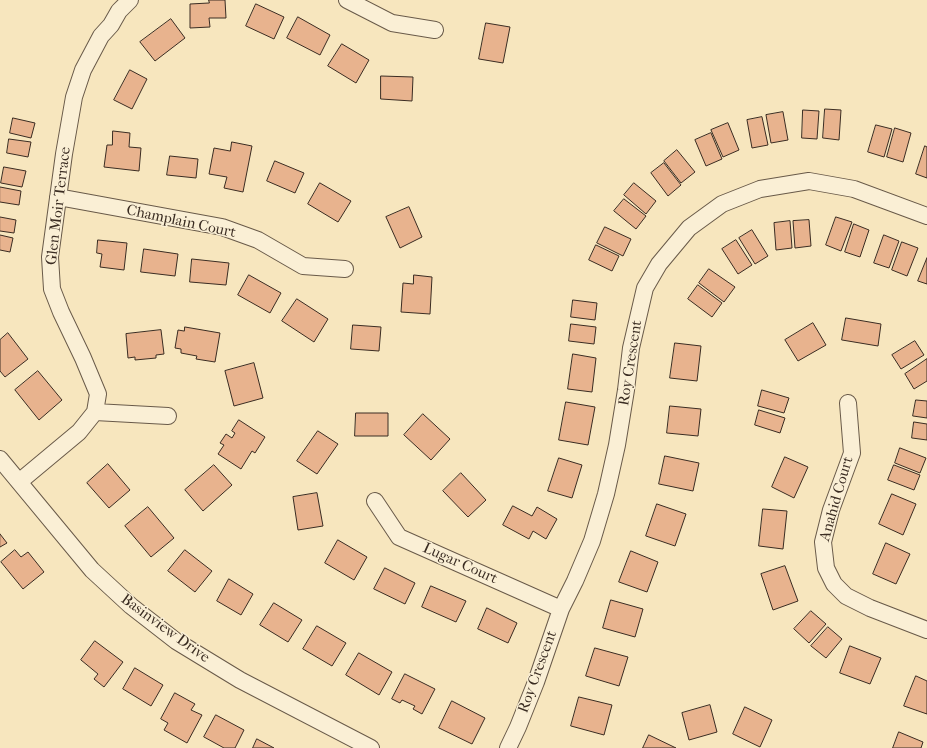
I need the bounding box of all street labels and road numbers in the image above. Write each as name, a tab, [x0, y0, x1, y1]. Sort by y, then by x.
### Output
street label: Glen Moir Terrace	[43, 146, 75, 266]
street label: Champlain Court	[125, 202, 237, 242]
street label: Roy Crescent	[615, 319, 647, 407]
street label: Anahid Court	[816, 455, 858, 543]
street label: Lugar Court	[420, 540, 500, 588]
street label: Basinview Drive	[117, 591, 213, 667]
street label: Roy Crescent	[515, 628, 561, 716]

